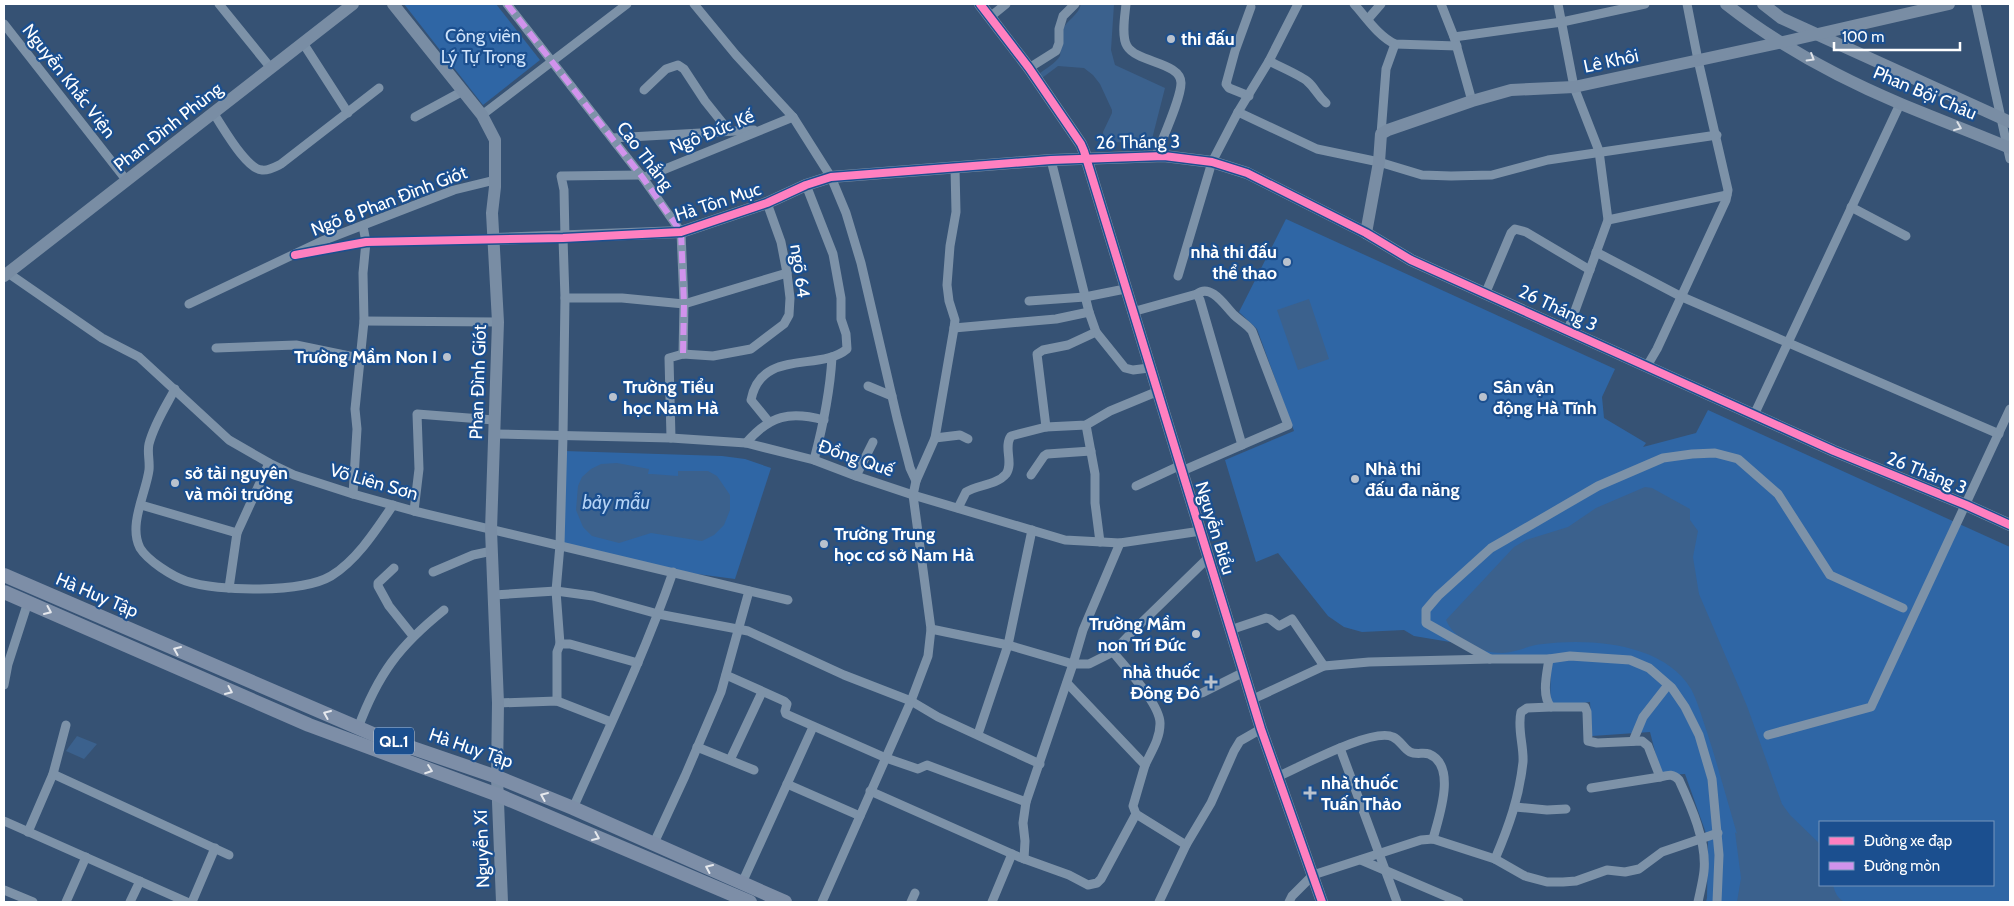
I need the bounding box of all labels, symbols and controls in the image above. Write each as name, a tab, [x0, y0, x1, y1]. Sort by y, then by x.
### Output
street label: Nguyễn Khắc Viện	[18, 20, 120, 142]
scale bar	[1834, 20, 1960, 52]
park label: Công viên Lý Tự Trọng	[441, 25, 526, 68]
place label: thi đấu	[1181, 28, 1235, 50]
text: 100 m	[1842, 28, 1884, 46]
marker: thi đấu	[1165, 33, 1177, 45]
street label: Lê Khôi	[1581, 44, 1641, 78]
one-way arrow	[1805, 52, 1814, 62]
street label: Phan Bội Châu	[1870, 61, 1980, 125]
street label: Phan Đình Phùng	[109, 77, 228, 176]
street label: Ngô Đức Kế	[667, 105, 758, 159]
street label: Cao Thắng	[612, 117, 679, 196]
one-way arrow	[1953, 121, 1962, 131]
street label: 26 Tháng 3	[1096, 130, 1180, 154]
street label: Ngõ 8 Phan Đình Giót	[308, 161, 470, 241]
street label: Hà Tôn Mục	[672, 178, 764, 226]
place label: nhà thi đấu thể thao	[1190, 241, 1277, 284]
street label: ngõ 64	[785, 243, 815, 299]
marker: nhà thi đấu thể thao	[1281, 256, 1293, 268]
street label: 26 Tháng 3	[1515, 280, 1601, 336]
street label: Phan Đình Giót	[465, 324, 491, 440]
place label: Trường Mầm Non I	[294, 346, 437, 368]
marker: Trường Mầm Non I	[441, 351, 453, 363]
place label: Trường Tiểu học Nam Hà	[623, 376, 719, 419]
place label: Sân vận động Hà Tĩnh	[1493, 376, 1597, 419]
marker: Trường Tiểu học Nam Hà	[607, 391, 619, 403]
marker: Sân vận động Hà Tĩnh	[1477, 391, 1489, 403]
street label: Đồng Quế	[815, 435, 897, 481]
street label: 26 Tháng 3	[1884, 447, 1970, 499]
place label: Nhà thi đấu đa năng	[1365, 458, 1459, 501]
street label: Võ Liên Sơn	[327, 459, 421, 505]
place label: sở tài nguyên và môi trường	[185, 462, 292, 505]
marker: Nhà thi đấu đa năng	[1349, 473, 1361, 485]
marker: sở tài nguyên và môi trường	[169, 477, 181, 489]
street label: Nguyễn Biểu	[1190, 479, 1240, 577]
water label: bảy mẫu	[582, 491, 650, 514]
place label: Trường Trung học cơ sở Nam Hà	[834, 523, 974, 566]
marker: Trường Trung học cơ sở Nam Hà	[818, 538, 830, 550]
street label: Hà Huy Tập	[52, 568, 142, 622]
one-way arrow	[43, 605, 52, 616]
place label: Trường Mầm non Trí Đức	[1089, 613, 1186, 656]
marker: Trường Mầm non Trí Đức	[1190, 628, 1202, 640]
one-way arrow	[173, 645, 182, 656]
place label: nhà thuốc Đông Đô	[1123, 661, 1200, 704]
marker: nhà thuốc Đông Đô	[1204, 675, 1218, 689]
one-way arrow	[224, 684, 233, 695]
one-way arrow	[323, 710, 331, 720]
street label: Hà Huy Tập	[426, 723, 516, 773]
road number: QL.1	[374, 728, 414, 754]
one-way arrow	[424, 764, 433, 774]
place label: nhà thuốc Tuấn Thảo	[1321, 772, 1401, 815]
marker: nhà thuốc Tuấn Thảo	[1303, 786, 1317, 800]
one-way arrow	[540, 792, 549, 802]
street label: Nguyễn Xí	[470, 809, 494, 888]
legend	[1819, 821, 1994, 886]
one-way arrow	[591, 830, 600, 841]
text: Đường xe đạp	[1864, 832, 1952, 850]
text: Đường mòn	[1864, 857, 1940, 875]
one-way arrow	[705, 864, 714, 874]

